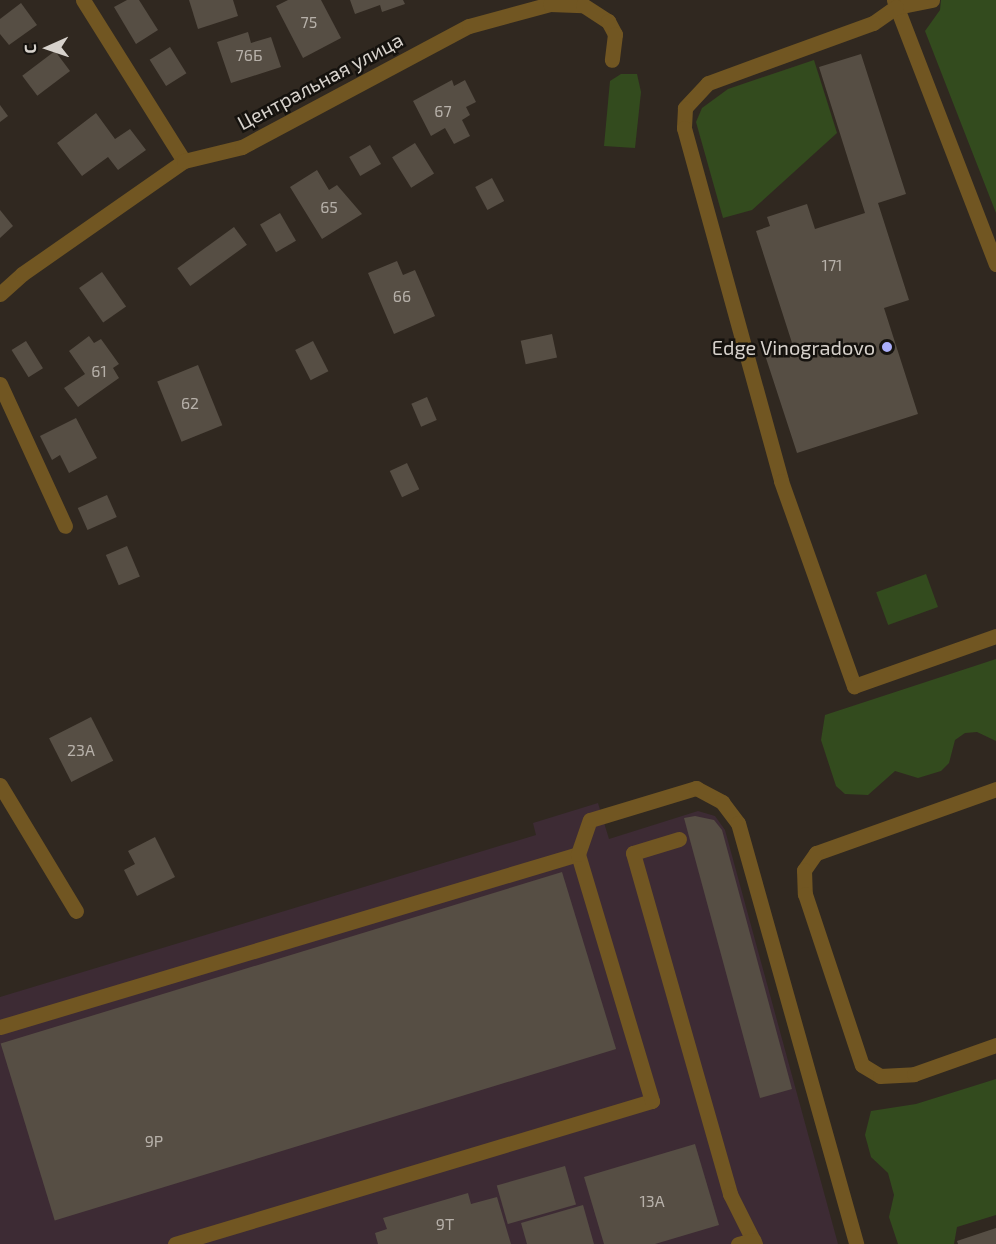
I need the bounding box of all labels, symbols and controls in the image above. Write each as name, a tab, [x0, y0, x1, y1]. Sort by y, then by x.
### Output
house number: 75	[301, 12, 317, 32]
north arrow	[18, 18, 78, 78]
street label: Центральная улица	[233, 27, 407, 135]
text: С	[20, 44, 39, 54]
house number: 76Б	[236, 45, 262, 65]
house number: 67	[434, 101, 452, 121]
house number: 65	[320, 197, 338, 217]
house number: 171	[822, 255, 842, 275]
house number: 66	[393, 286, 411, 306]
place label: Edge Vinogradovo	[711, 335, 875, 359]
marker: Edge Vinogradovo	[880, 340, 894, 354]
house number: 61	[91, 361, 107, 381]
house number: 62	[181, 393, 199, 413]
house number: 23А	[67, 740, 95, 760]
house number: 9Р	[145, 1131, 163, 1151]
house number: 13А	[639, 1191, 665, 1211]
house number: 9Т	[436, 1214, 454, 1234]

